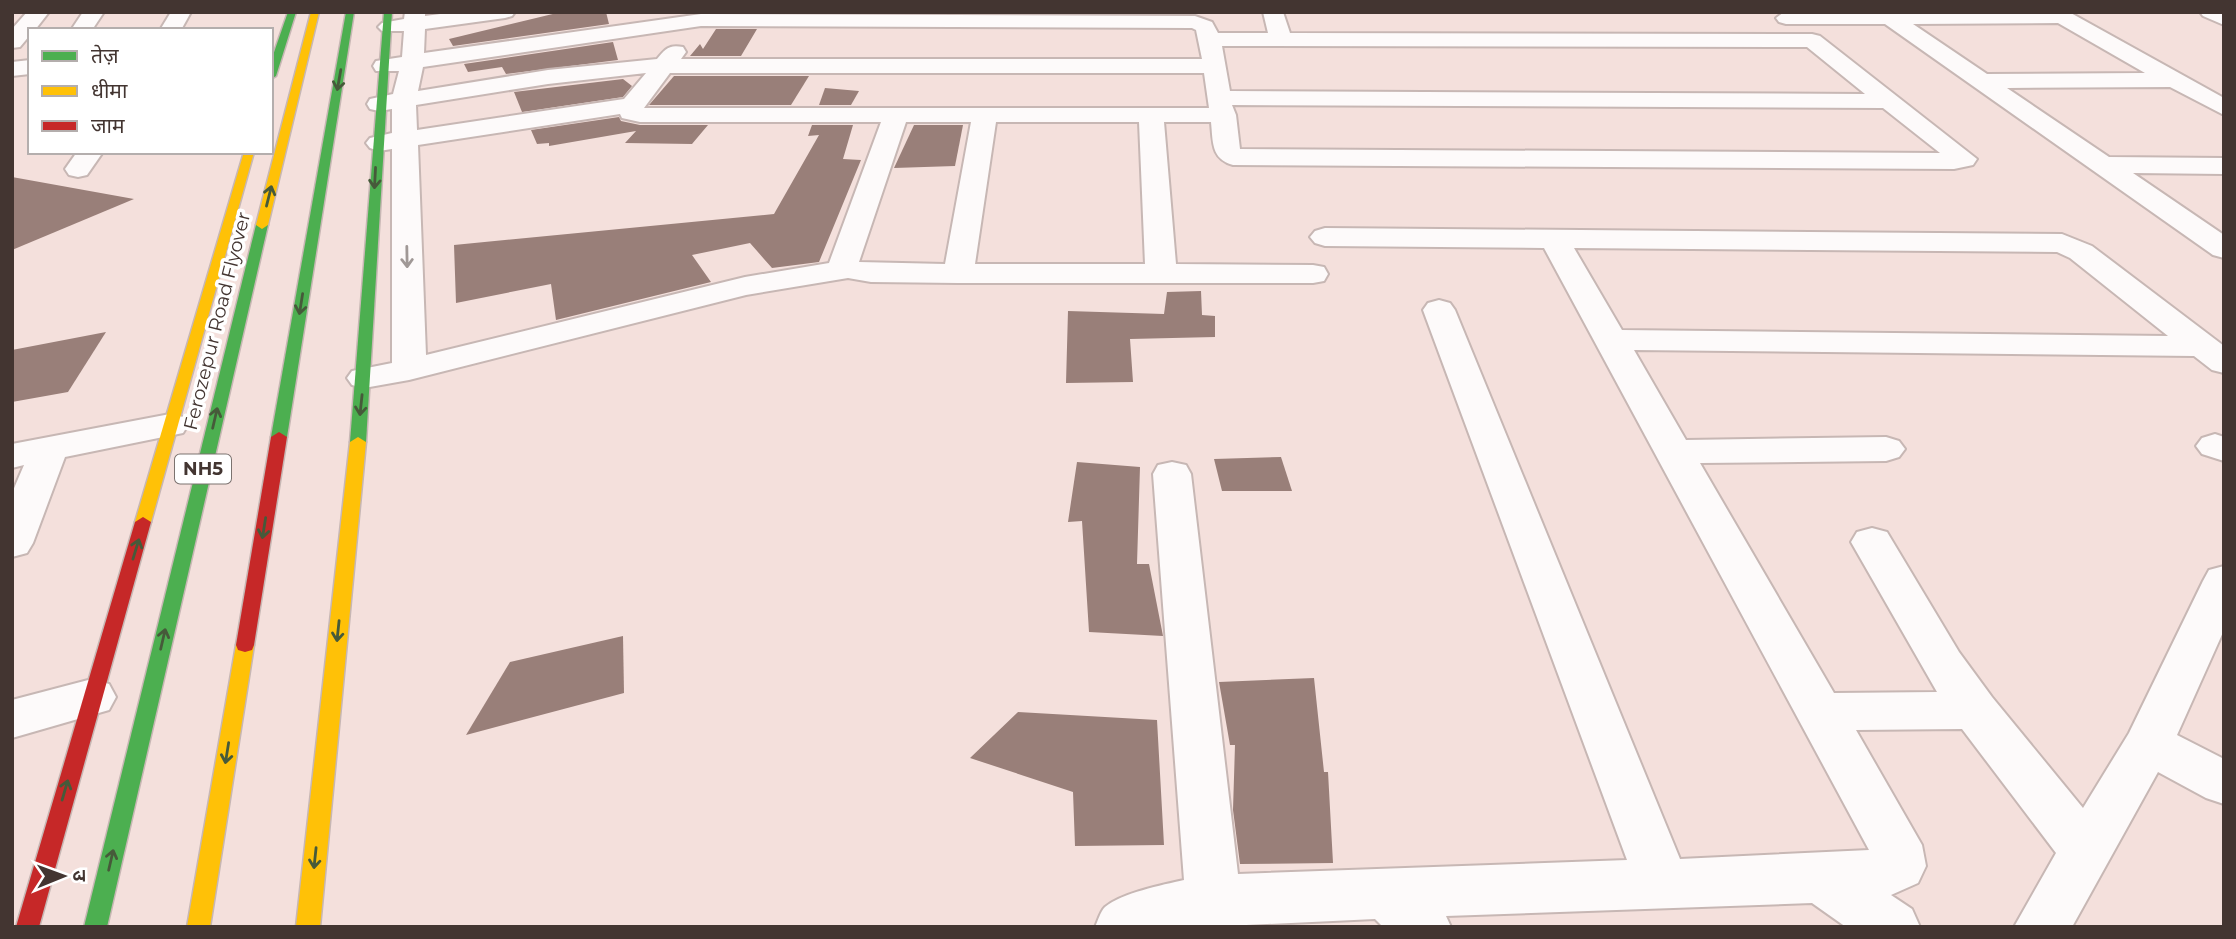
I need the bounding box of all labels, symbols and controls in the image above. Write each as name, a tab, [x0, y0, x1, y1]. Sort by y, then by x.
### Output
legend	[28, 28, 273, 154]
text: तेज़	[91, 43, 119, 68]
one-way arrow	[332, 68, 345, 91]
text: धीमा	[91, 78, 128, 103]
text: जाम	[91, 113, 125, 138]
one-way arrow	[369, 166, 382, 189]
one-way arrow	[263, 186, 276, 208]
street label: Ferozepur Road Flyover	[179, 210, 255, 432]
one-way arrow	[400, 245, 414, 268]
one-way arrow	[294, 292, 307, 315]
one-way arrow	[355, 393, 368, 416]
one-way arrow	[210, 407, 223, 429]
road number: NH5	[175, 454, 231, 484]
one-way arrow	[257, 517, 270, 539]
one-way arrow	[131, 538, 144, 560]
one-way arrow	[331, 619, 344, 642]
one-way arrow	[157, 628, 170, 651]
one-way arrow	[220, 741, 233, 764]
one-way arrow	[59, 780, 72, 802]
north arrow	[28, 841, 98, 911]
one-way arrow	[308, 846, 321, 868]
one-way arrow	[105, 849, 118, 872]
text: उ	[68, 870, 91, 882]

